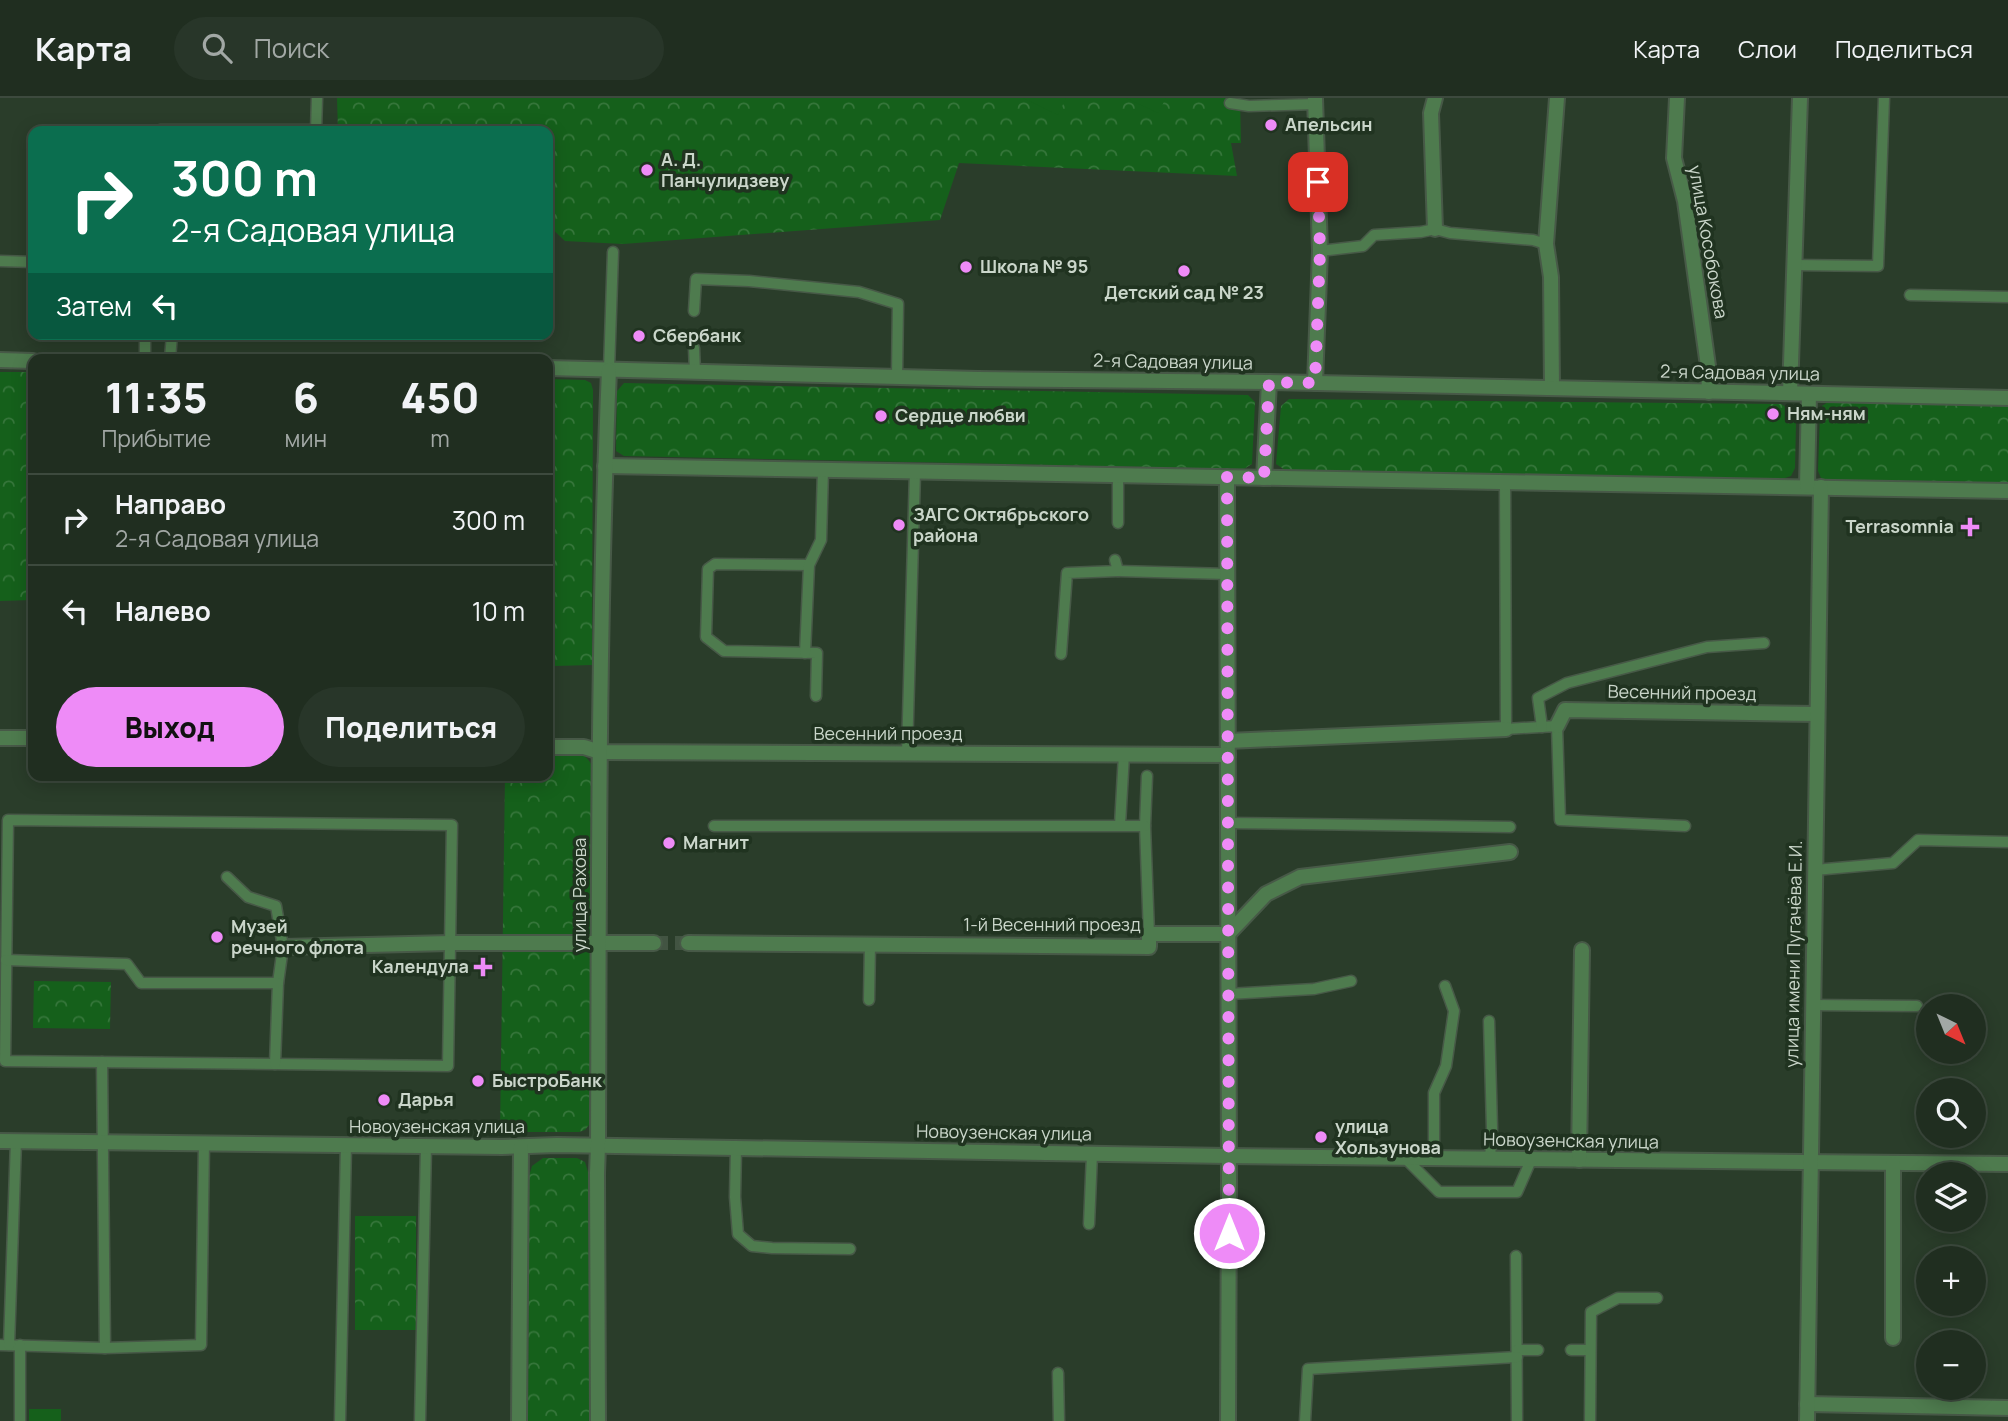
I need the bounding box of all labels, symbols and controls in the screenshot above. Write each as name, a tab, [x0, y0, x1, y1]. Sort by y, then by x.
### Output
search box	[174, 17, 664, 80]
text: Карта	[35, 26, 132, 71]
icon: search	[198, 29, 236, 67]
text: Поиск	[254, 30, 329, 66]
text: Карта	[1633, 32, 1700, 65]
text: Слои	[1738, 32, 1797, 65]
text: Поделиться	[1835, 32, 1973, 65]
place label: Апельсин	[1285, 112, 1372, 136]
marker: Апельсин	[1263, 117, 1279, 133]
text: 300 m	[171, 144, 318, 211]
place label: А. Д. Панчулидзеву	[661, 147, 789, 192]
pin	[1288, 152, 1348, 212]
icon: right	[56, 154, 147, 245]
marker: А. Д. Панчулидзеву	[639, 162, 655, 178]
icon: arrive	[1299, 163, 1337, 201]
street label: улица Кособокова	[1684, 163, 1734, 321]
text: 2-я Садовая улица	[171, 208, 455, 252]
place label: Школа № 95	[980, 254, 1088, 278]
marker: Школа № 95	[958, 259, 974, 275]
marker: Детский сад № 23	[1176, 263, 1192, 279]
place label: Детский сад № 23	[1104, 280, 1264, 304]
icon: left	[146, 287, 184, 325]
text: Затем	[56, 288, 132, 324]
place label: Сбербанк	[653, 323, 742, 347]
marker: Сбербанк	[631, 328, 647, 344]
street label: 2-я Садовая улица	[1093, 348, 1253, 374]
street label: 2-я Садовая улица	[1660, 359, 1820, 385]
text: 11:35	[105, 368, 208, 426]
text: 6	[293, 368, 319, 426]
text: 450	[401, 368, 480, 426]
place label: Ням-ням	[1787, 401, 1866, 425]
place label: Сердце любви	[895, 403, 1026, 427]
marker: Ням-ням	[1765, 406, 1781, 422]
marker: Сердце любви	[873, 408, 889, 424]
text: Прибытие	[101, 422, 211, 454]
text: мин	[285, 422, 327, 454]
text: m	[430, 422, 450, 454]
text: Направо	[115, 486, 226, 522]
icon: right	[56, 501, 94, 539]
text: 300 m	[452, 502, 525, 538]
place label: ЗАГС Октябрьского района	[913, 502, 1089, 547]
place label: Terrasomnia	[1845, 514, 1954, 538]
marker: ЗАГС Октябрьского района	[891, 517, 907, 533]
marker: Terrasomnia	[1960, 517, 1980, 537]
text: 2-я Садовая улица	[115, 522, 319, 554]
icon: left	[56, 592, 94, 630]
text: Налево	[115, 593, 211, 629]
text: 10 m	[472, 593, 525, 629]
street label: Весенний проезд	[1607, 679, 1757, 705]
button: Выход	[56, 687, 284, 767]
button: Поделиться	[298, 687, 525, 767]
street label: Весенний проезд	[814, 721, 963, 745]
place label: Магнит	[683, 830, 750, 854]
marker: Магнит	[661, 835, 677, 851]
street label: улица Рахова	[567, 838, 591, 952]
street label: улица имени Пугачёва Е.И.	[1779, 840, 1807, 1068]
street label: 1-й Весенний проезд	[963, 912, 1141, 936]
place label: Музей речного флота	[231, 914, 364, 959]
marker: Музей речного флота	[209, 929, 225, 945]
place label: Календула	[372, 954, 469, 978]
marker: Календула	[475, 959, 491, 975]
north arrow	[1916, 994, 1986, 1064]
map controls	[1916, 994, 1986, 1400]
place label: БыстроБанк	[492, 1068, 603, 1092]
marker: БыстроБанк	[470, 1073, 486, 1089]
button: search	[1916, 1078, 1986, 1148]
place label: Дарья	[398, 1087, 454, 1111]
marker: Дарья	[376, 1092, 392, 1108]
street label: Новоузенская улица	[349, 1114, 525, 1138]
place label: улица Хользунова	[1335, 1114, 1441, 1159]
street label: Новоузенская улица	[916, 1118, 1092, 1146]
street label: Новоузенская улица	[1483, 1126, 1659, 1154]
marker: улица Хользунова	[1313, 1129, 1329, 1145]
button: layers	[1916, 1162, 1986, 1232]
position arrow	[1192, 1196, 1266, 1270]
button: +	[1916, 1246, 1986, 1316]
button: −	[1916, 1330, 1986, 1400]

